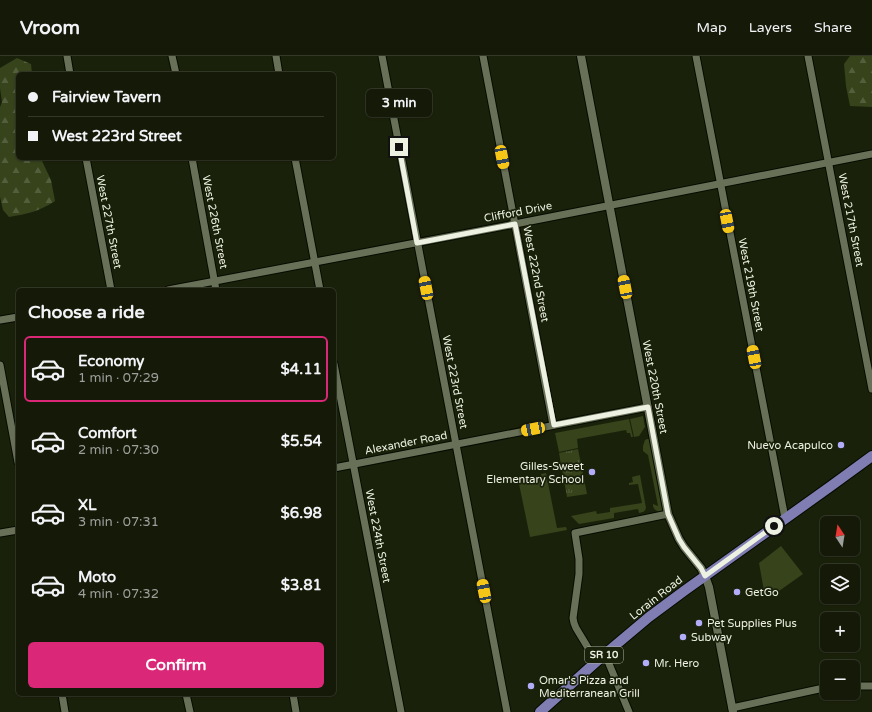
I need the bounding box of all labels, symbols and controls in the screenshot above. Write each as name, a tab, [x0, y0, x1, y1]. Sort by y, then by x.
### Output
text: Vroom	[20, 17, 80, 39]
text: Map	[697, 19, 727, 36]
text: Layers	[749, 19, 792, 36]
text: Share	[814, 19, 852, 36]
text: Fairview Tavern	[52, 88, 161, 106]
callout: 3 min	[366, 89, 432, 117]
text: 3 min	[382, 95, 416, 111]
text: West 223rd Street	[52, 127, 182, 145]
route end	[390, 138, 408, 156]
car	[494, 144, 510, 170]
street label: West 217th Street	[836, 172, 866, 268]
street label: West 227th Street	[94, 174, 124, 270]
street label: West 226th Street	[200, 174, 230, 270]
street label: Clifford Drive	[483, 199, 553, 225]
car	[719, 208, 735, 234]
street label: West 222nd Street	[520, 225, 552, 323]
street label: West 219th Street	[736, 237, 766, 333]
car	[617, 274, 633, 300]
car	[418, 275, 434, 301]
text: Choose a ride	[28, 301, 145, 323]
street label: West 223rd Street	[440, 334, 470, 430]
street label: West 220th Street	[640, 339, 670, 435]
car	[746, 344, 762, 370]
icon: car	[30, 351, 66, 387]
text: Economy	[78, 352, 144, 370]
text: $4.11	[281, 360, 322, 378]
text: 1 min · 07:29	[78, 370, 159, 386]
car	[520, 421, 546, 437]
icon: car	[30, 423, 66, 459]
text: Comfort	[78, 424, 137, 442]
street label: Alexander Road	[364, 429, 448, 457]
text: $5.54	[281, 432, 322, 450]
place label: Nuevo Acapulco	[747, 439, 833, 452]
marker: Nuevo Acapulco	[836, 440, 846, 450]
text: 2 min · 07:30	[78, 442, 159, 458]
place label: Gilles-Sweet Elementary School	[486, 460, 584, 486]
marker: Gilles-Sweet Elementary School	[587, 467, 597, 477]
street label: West 224th Street	[363, 488, 393, 584]
icon: car	[30, 495, 66, 531]
text: XL	[78, 496, 97, 514]
text: $6.98	[281, 504, 322, 522]
text: 3 min · 07:31	[78, 514, 159, 530]
north arrow	[820, 516, 860, 556]
map controls	[820, 516, 860, 700]
route start	[765, 517, 783, 535]
button: layers	[820, 564, 860, 604]
icon: car	[30, 567, 66, 603]
text: Moto	[78, 568, 116, 586]
street label: Lorain Road	[627, 573, 685, 623]
text: $3.81	[281, 576, 322, 594]
car	[476, 578, 492, 604]
text: 4 min · 07:32	[78, 586, 159, 602]
place label: GetGo	[745, 586, 779, 599]
marker: GetGo	[732, 587, 742, 597]
button: +	[820, 612, 860, 652]
place label: Pet Supplies Plus	[707, 617, 797, 630]
marker: Pet Supplies Plus	[694, 618, 704, 628]
place label: Subway	[691, 631, 732, 644]
marker: Subway	[678, 632, 688, 642]
button: Confirm	[28, 642, 324, 688]
road number: SR 10	[585, 647, 623, 663]
place label: Mr. Hero	[654, 657, 700, 670]
marker: Mr. Hero	[641, 658, 651, 668]
button: −	[820, 660, 860, 700]
place label: Omar's Pizza and Mediterranean Grill	[539, 674, 640, 700]
marker: Omar's Pizza and Mediterranean Grill	[526, 681, 536, 691]

